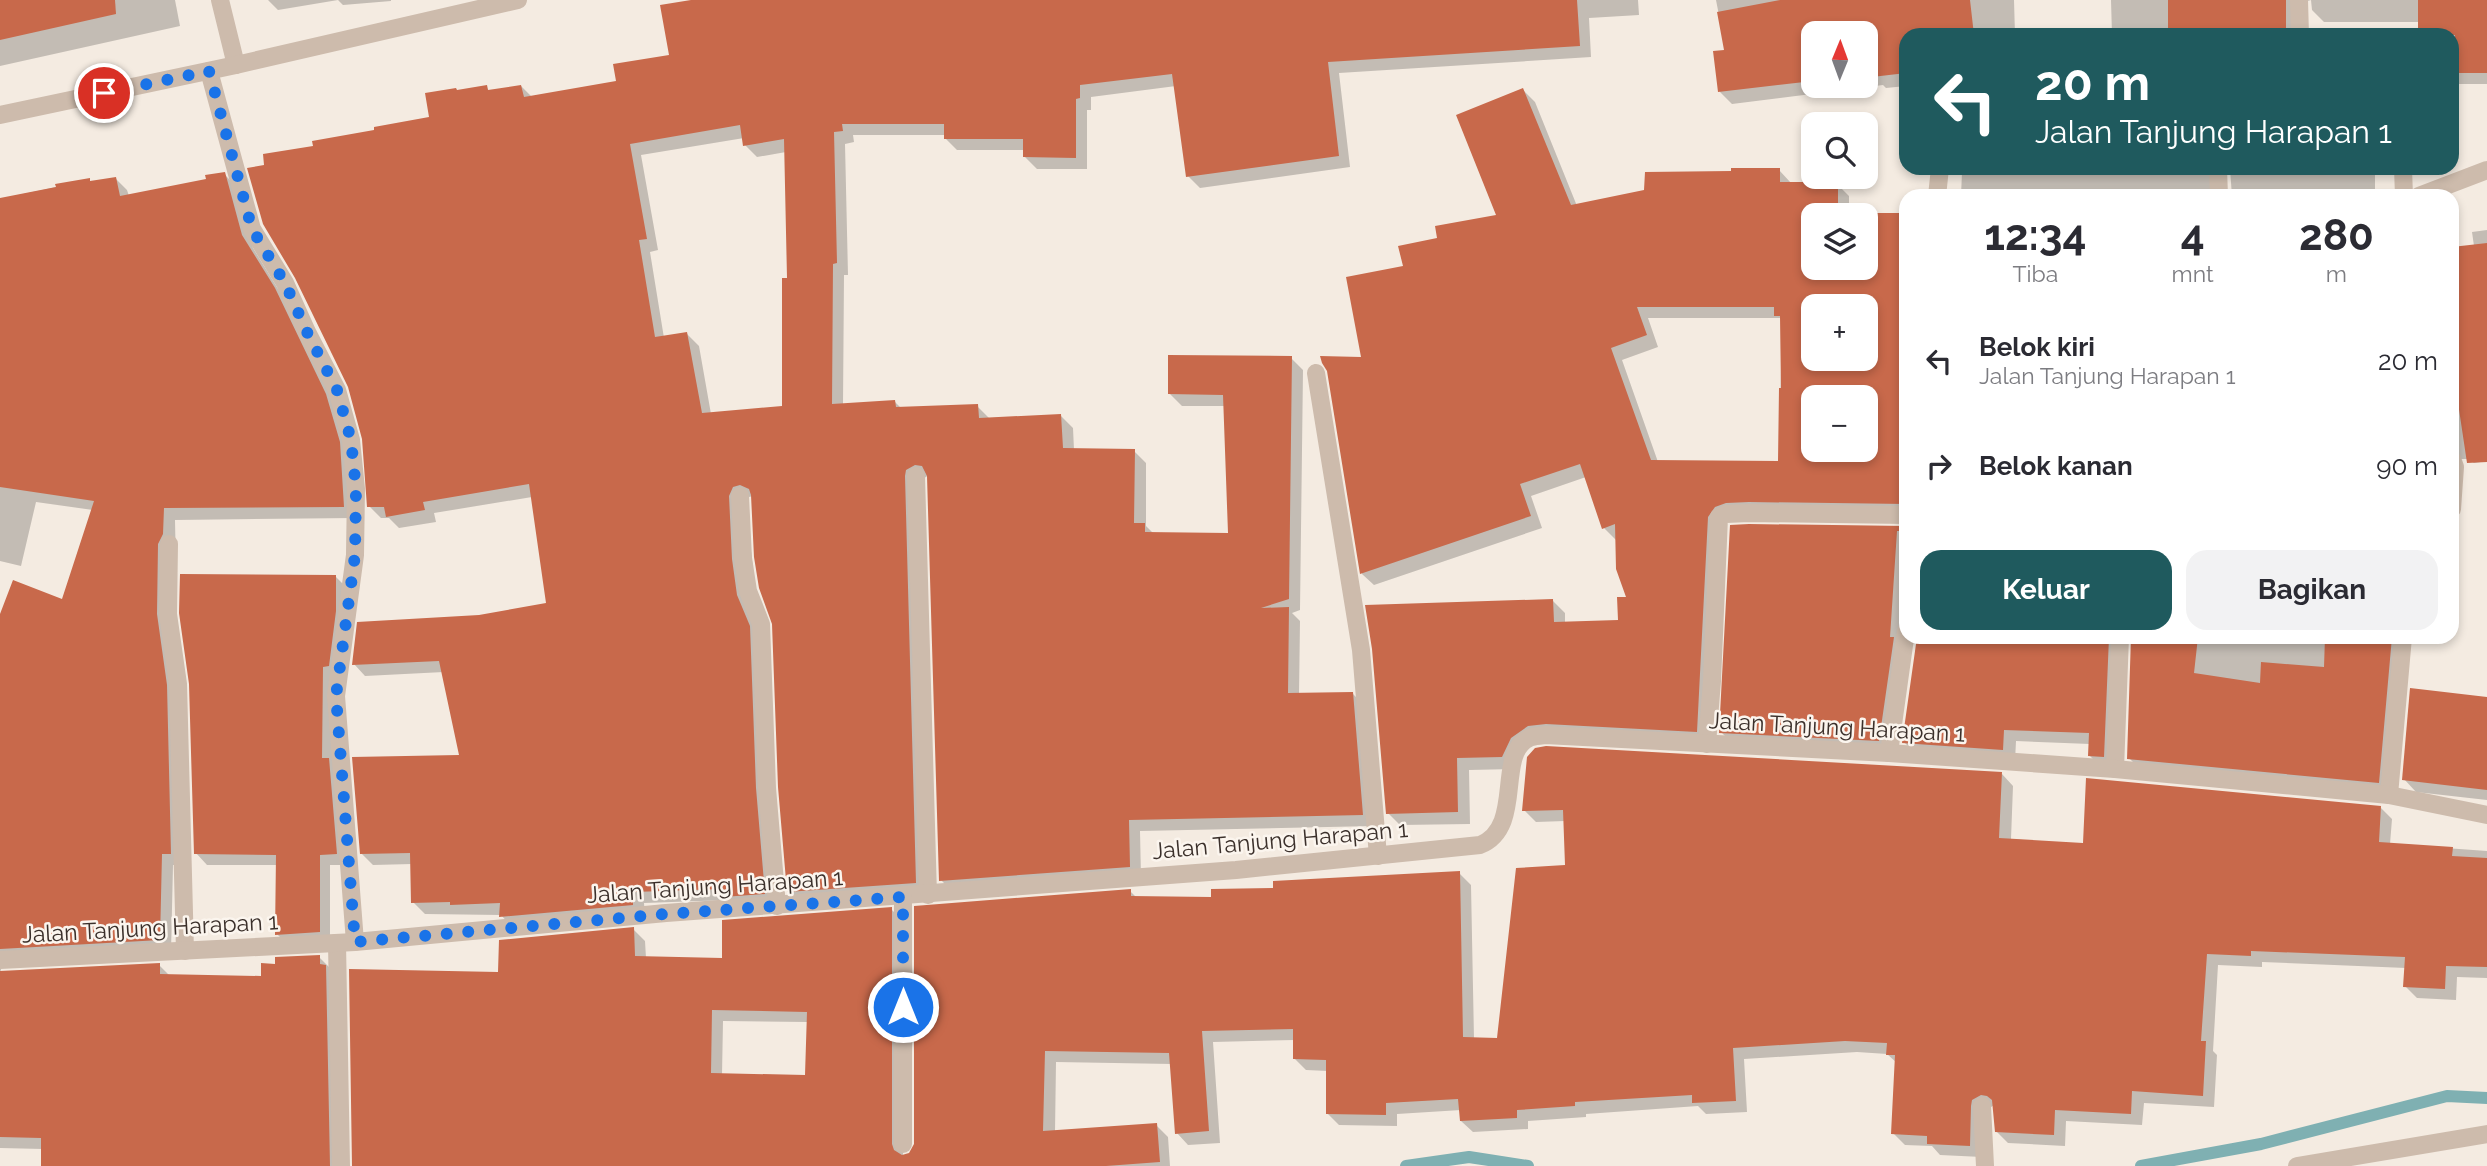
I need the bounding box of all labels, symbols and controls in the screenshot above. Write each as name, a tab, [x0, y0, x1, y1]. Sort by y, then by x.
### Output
north arrow	[1801, 21, 1878, 98]
map controls	[1801, 21, 1878, 462]
text: 20 m	[2035, 54, 2150, 111]
icon: left	[1920, 56, 2011, 147]
pin	[74, 63, 134, 123]
icon: arrive	[85, 74, 123, 112]
button: search	[1801, 112, 1878, 189]
text: Jalan Tanjung Harapan 1	[2035, 113, 2392, 150]
button: layers	[1801, 203, 1878, 280]
text: 12:34	[1984, 211, 2086, 260]
text: 4	[2181, 211, 2205, 260]
text: 280	[2299, 211, 2374, 260]
text: Tiba	[2012, 260, 2058, 287]
text: mnt	[2172, 260, 2214, 287]
text: m	[2326, 260, 2347, 287]
button: +	[1801, 294, 1878, 371]
text: Belok kiri	[1979, 332, 2095, 362]
icon: left	[1920, 342, 1958, 380]
text: 20 m	[2378, 346, 2438, 376]
text: Jalan Tanjung Harapan 1	[1979, 362, 2236, 389]
button: −	[1801, 385, 1878, 462]
icon: right	[1920, 447, 1958, 485]
text: Belok kanan	[1979, 451, 2133, 481]
text: 90 m	[2376, 451, 2438, 481]
button: Keluar	[1920, 550, 2172, 630]
button: Bagikan	[2186, 550, 2438, 630]
street label: Jalan Tanjung Harapan 1	[1708, 706, 1966, 747]
street label: Jalan Tanjung Harapan 1	[1151, 815, 1409, 864]
street label: Jalan Tanjung Harapan 1	[586, 863, 844, 908]
street label: Jalan Tanjung Harapan 1	[21, 907, 279, 948]
position arrow	[866, 970, 940, 1044]

